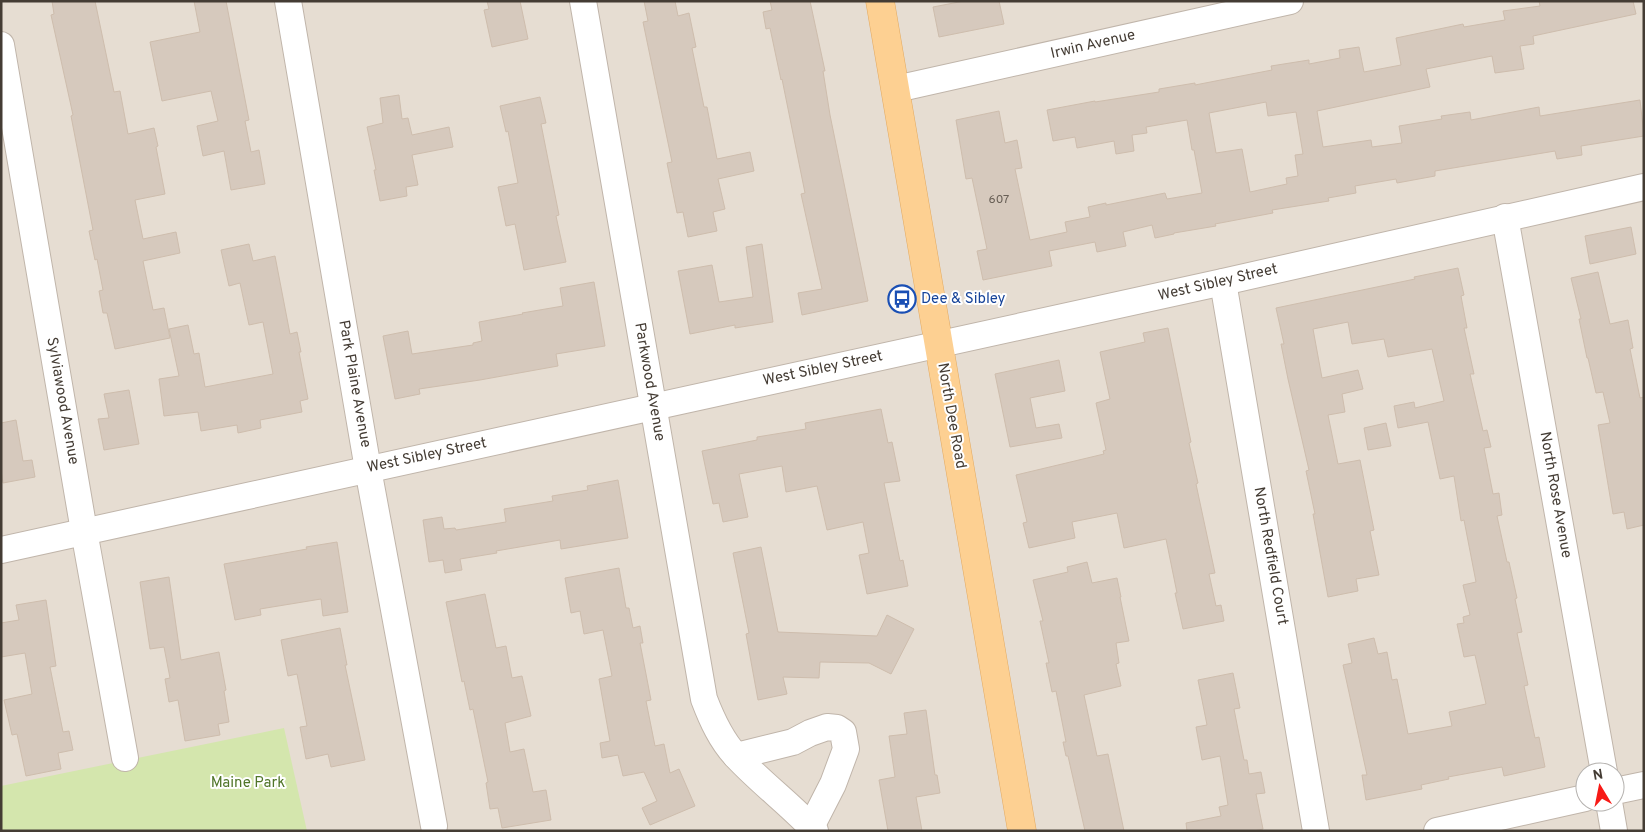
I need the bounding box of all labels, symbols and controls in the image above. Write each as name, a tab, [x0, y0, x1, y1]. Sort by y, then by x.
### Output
street label: Irwin Avenue	[1049, 26, 1137, 64]
house number: 607	[989, 192, 1009, 208]
street label: West Sibley Street	[1156, 260, 1280, 306]
bus stop icon: Dee & Sibley	[887, 284, 917, 314]
place label: Dee & Sibley	[921, 290, 1006, 309]
street label: Park Plaine Avenue	[333, 319, 375, 449]
street label: Parkwood Avenue	[629, 321, 669, 443]
street label: Sylviawood Avenue	[41, 336, 83, 466]
street label: West Sibley Street	[761, 347, 885, 391]
street label: North Dee Road	[932, 362, 970, 470]
street label: North Rose Avenue	[1535, 430, 1575, 560]
street label: West Sibley Street	[365, 434, 489, 478]
street label: North Redfield Court	[1248, 485, 1292, 627]
north arrow	[1575, 762, 1625, 812]
text: N	[1592, 766, 1604, 785]
park label: Maine Park	[211, 774, 285, 793]

